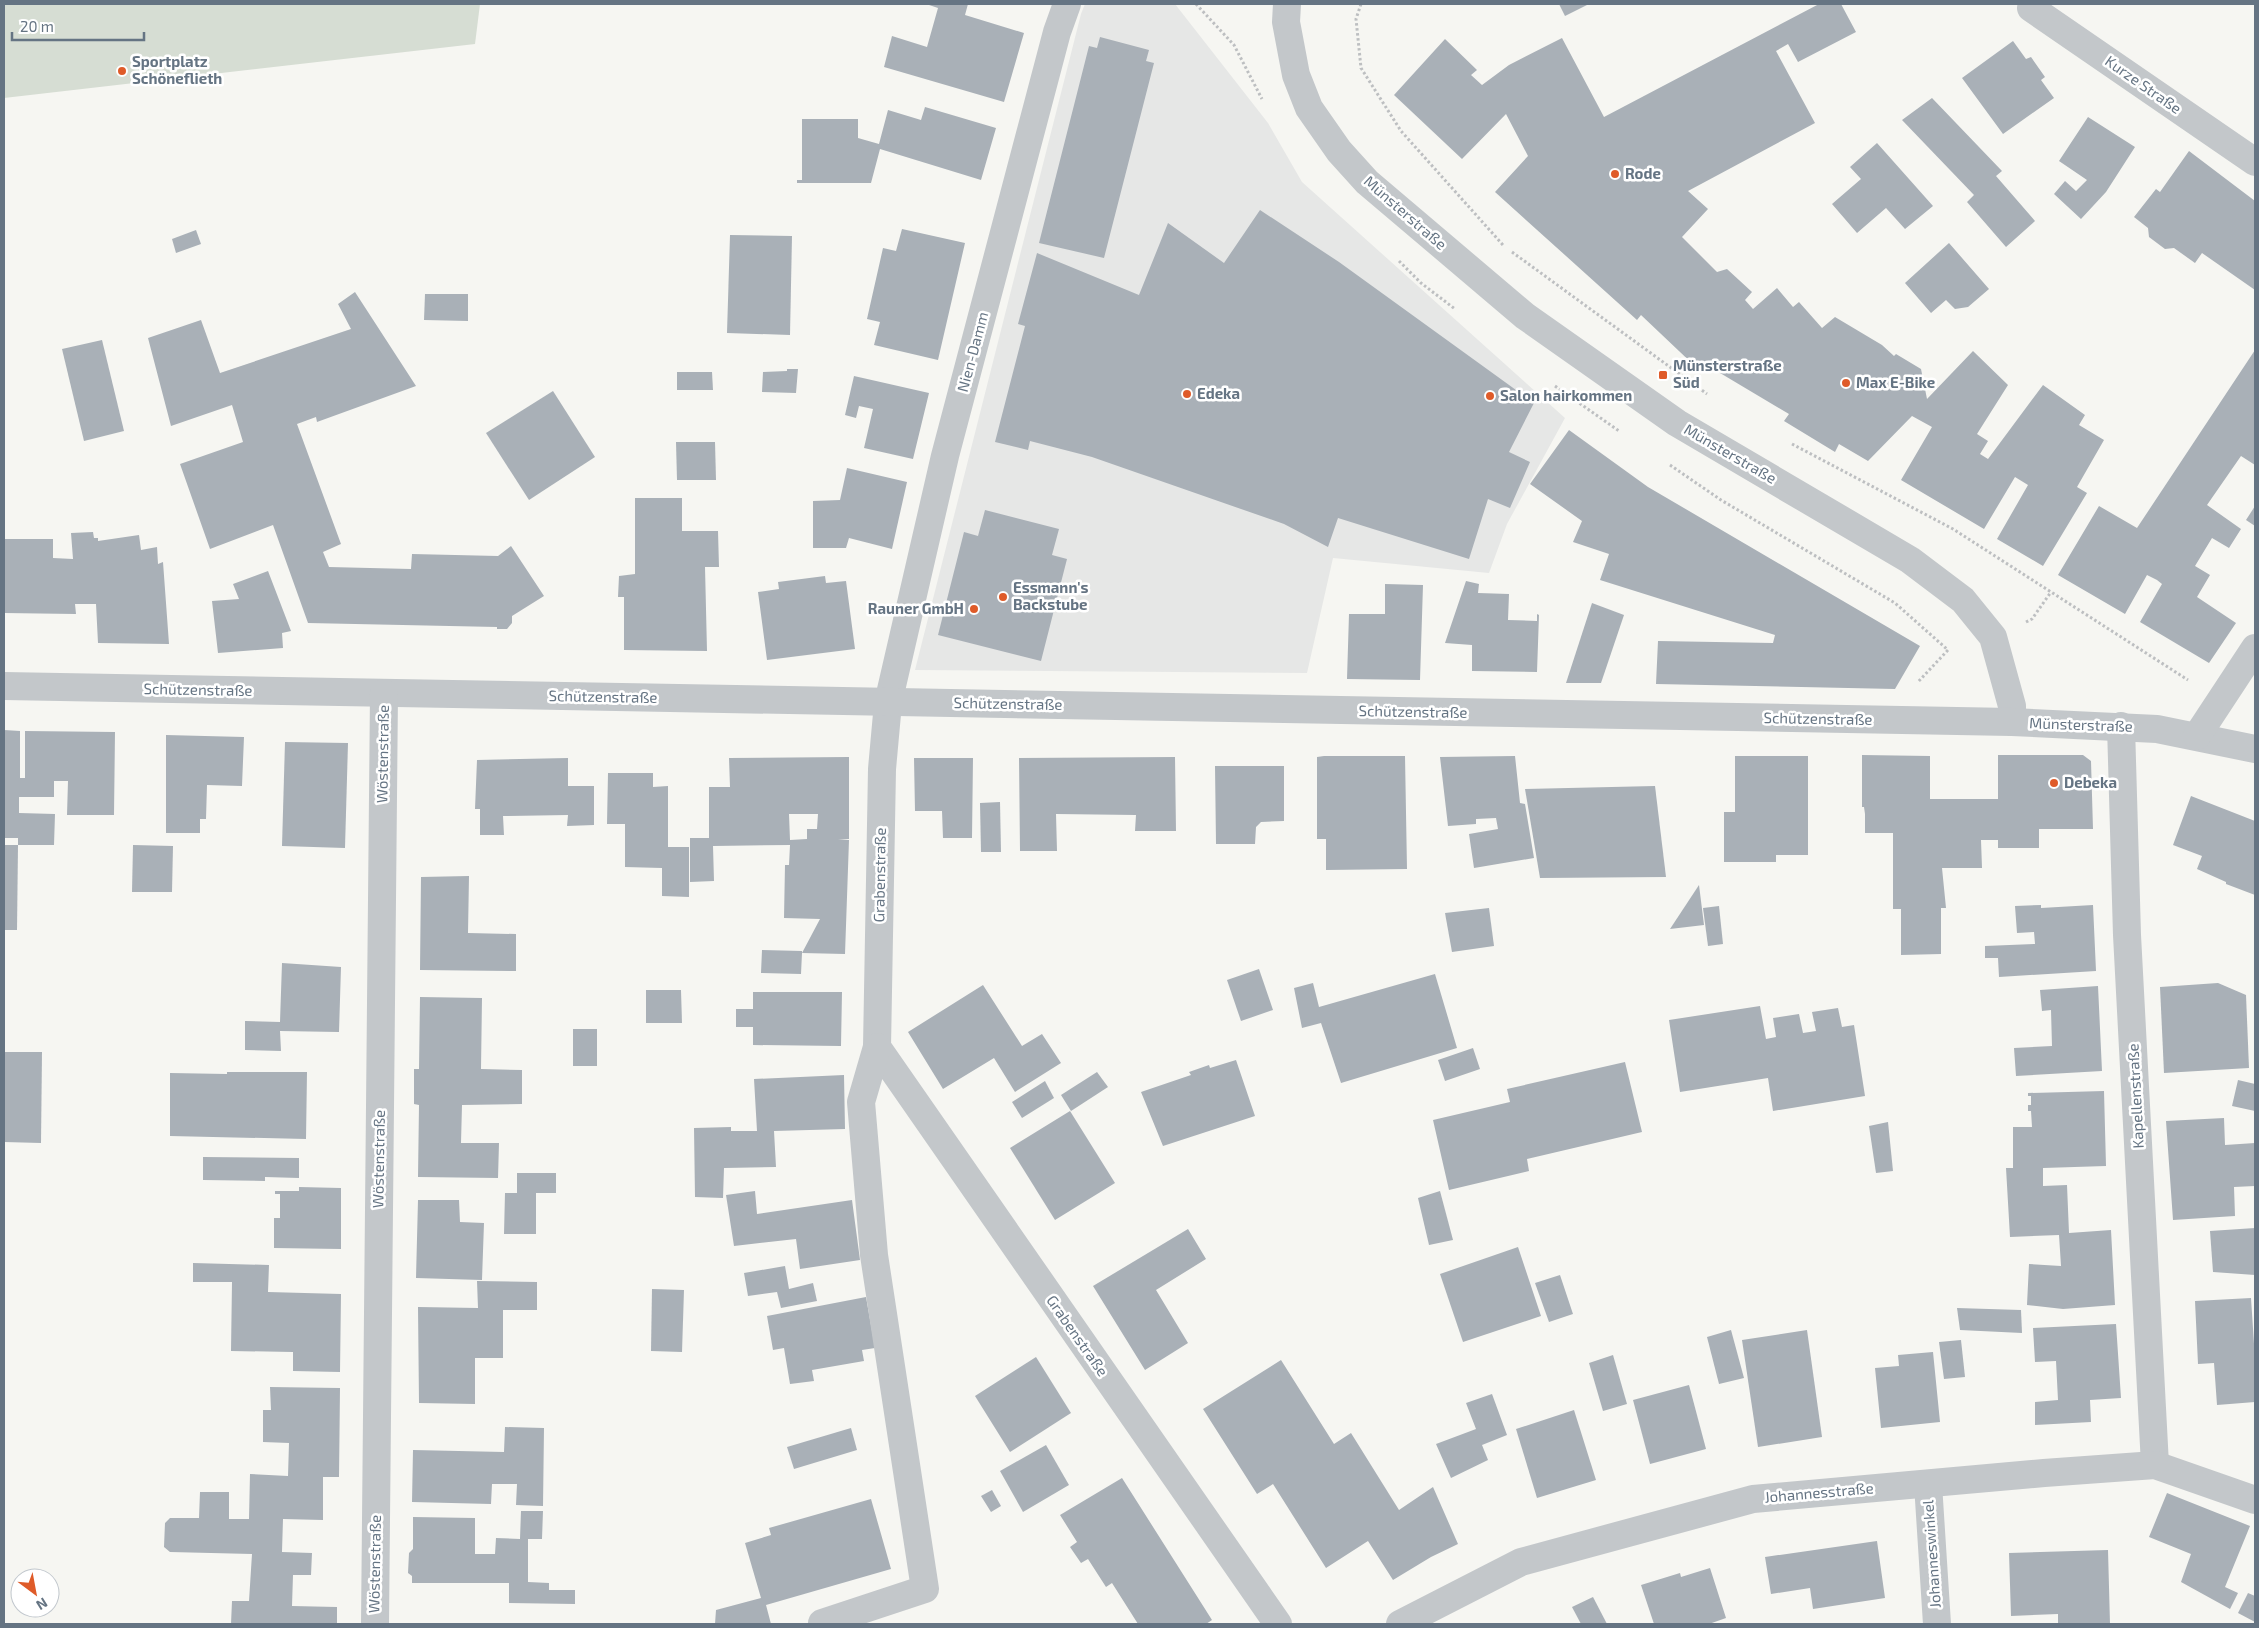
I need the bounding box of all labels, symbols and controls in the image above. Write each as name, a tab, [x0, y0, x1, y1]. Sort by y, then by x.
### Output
scale bar	[12, 10, 145, 42]
text: 20 m	[20, 17, 54, 35]
street label: Kurze Straße	[2102, 51, 2185, 117]
place label: Sportplatz Schöneflieth	[132, 52, 222, 87]
marker: Sportplatz Schöneflieth	[116, 65, 128, 77]
place label: Rode	[1625, 164, 1661, 182]
marker: Rode	[1609, 168, 1621, 180]
street label: Münsterstraße	[1361, 171, 1451, 253]
street label: Nien-Damm	[953, 310, 991, 394]
place label: Münsterstraße Süd	[1673, 356, 1782, 391]
marker: Münsterstraße Süd	[1657, 369, 1669, 381]
place label: Max E-Bike	[1856, 373, 1935, 391]
marker: Max E-Bike	[1840, 377, 1852, 389]
place label: Edeka	[1197, 384, 1240, 402]
place label: Salon hairkommen	[1500, 386, 1632, 404]
marker: Edeka	[1181, 388, 1193, 400]
marker: Salon hairkommen	[1484, 390, 1496, 402]
street label: Münsterstraße	[1681, 419, 1780, 487]
place label: Essmann's Backstube	[1013, 578, 1088, 613]
marker: Essmann's Backstube	[997, 591, 1009, 603]
place label: Rauner GmbH	[868, 599, 964, 617]
marker: Rauner GmbH	[968, 603, 980, 615]
street label: Schützenstraße	[143, 679, 253, 699]
street label: Schützenstraße	[548, 686, 658, 706]
street label: Schützenstraße	[953, 693, 1063, 713]
street label: Schützenstraße	[1358, 701, 1468, 721]
street label: Wöstenstraße	[372, 705, 392, 803]
street label: Schützenstraße	[1763, 708, 1873, 728]
street label: Münsterstraße	[2029, 713, 2133, 735]
place label: Debeka	[2064, 773, 2117, 791]
marker: Debeka	[2048, 777, 2060, 789]
street label: Grabenstraße	[869, 827, 889, 923]
street label: Kapellenstraße	[2123, 1043, 2147, 1149]
street label: Wöstenstraße	[368, 1110, 388, 1208]
street label: Grabenstraße	[1043, 1291, 1112, 1379]
street label: Johannesstraße	[1764, 1478, 1874, 1506]
street label: Johanneswinkel	[1918, 1499, 1944, 1609]
street label: Wöstenstraße	[364, 1515, 384, 1613]
north arrow	[10, 1568, 60, 1618]
text: N	[33, 1595, 51, 1614]

